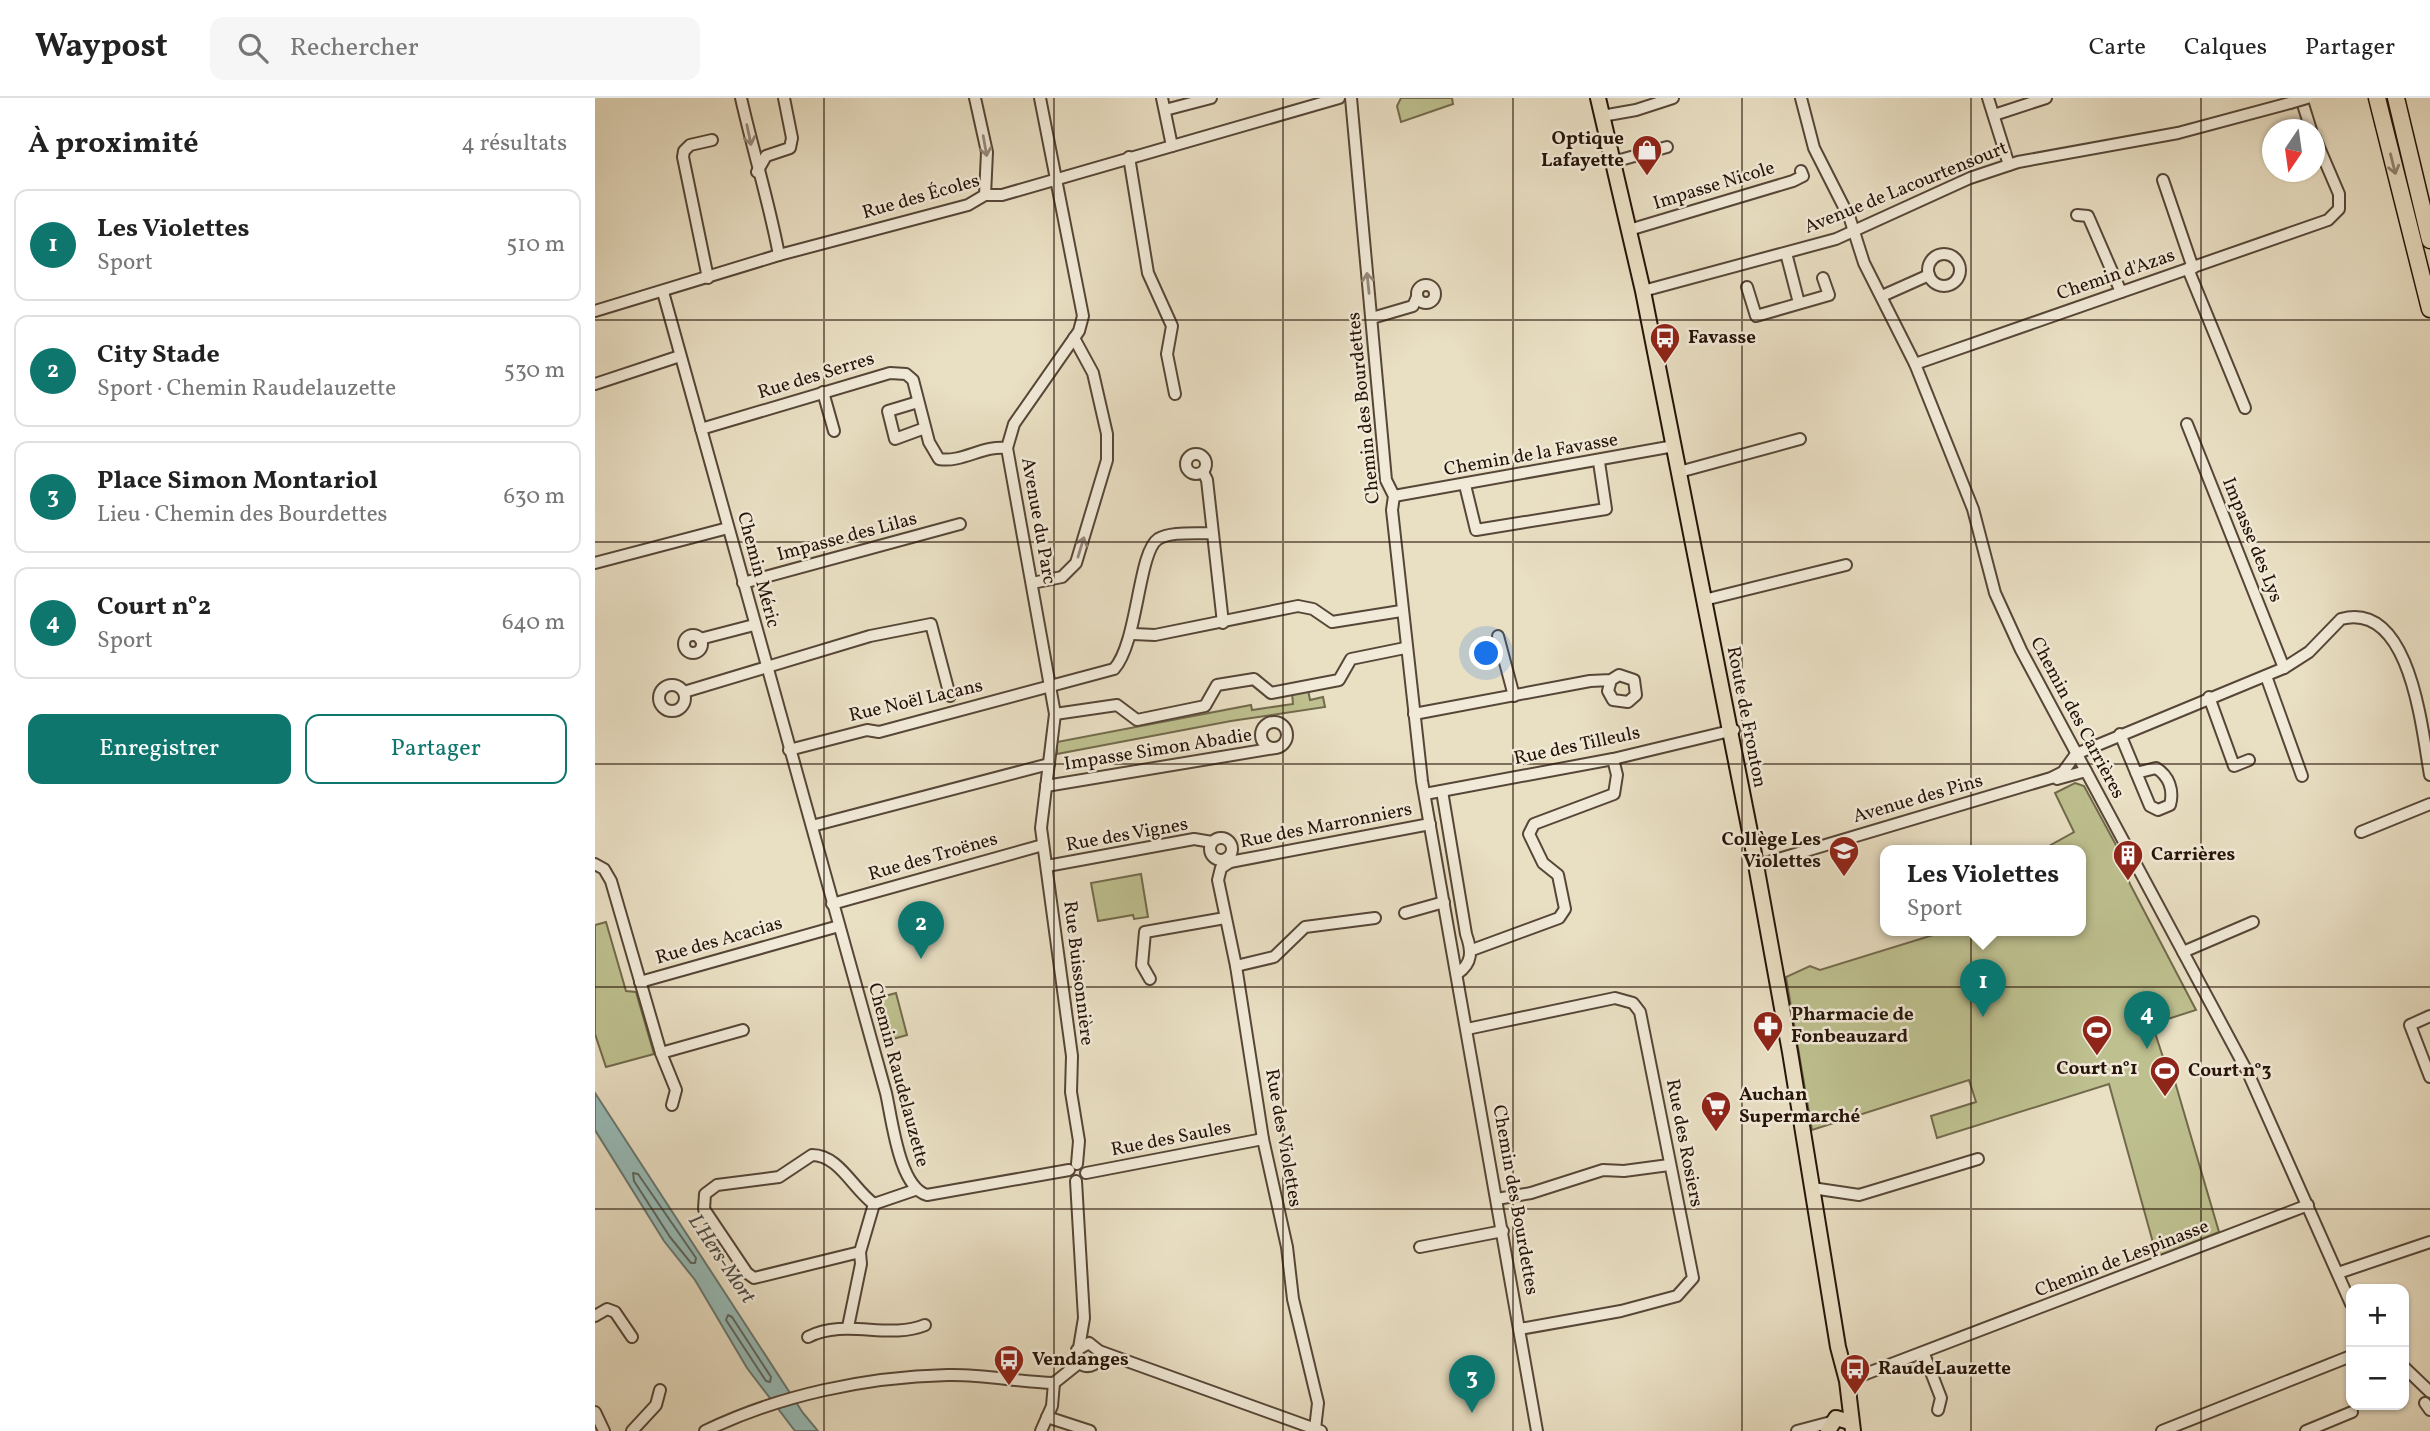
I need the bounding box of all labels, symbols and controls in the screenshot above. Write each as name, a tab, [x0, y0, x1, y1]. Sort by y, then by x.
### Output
search box	[210, 17, 700, 80]
text: Waypost	[35, 25, 168, 71]
icon: search	[234, 29, 272, 67]
text: Rechercher	[290, 30, 419, 66]
text: Carte	[2089, 31, 2146, 65]
text: Calques	[2184, 31, 2267, 65]
text: Partager	[2305, 31, 2395, 65]
north arrow	[2262, 119, 2325, 182]
text: À proximité	[28, 123, 199, 165]
one-way arrow	[743, 123, 757, 146]
place label: Optique Lafayette	[1541, 126, 1624, 174]
text: 4 résultats	[461, 128, 567, 160]
shop icon: Optique Lafayette	[1630, 133, 1664, 177]
one-way arrow	[979, 134, 992, 157]
street label: Avenue de Lacourtensourt	[1800, 135, 2012, 241]
one-way arrow	[2387, 152, 2400, 175]
street label: Impasse Nicole	[1650, 155, 1778, 217]
street label: Rue des Écoles	[859, 168, 983, 226]
text: Les Violettes	[97, 211, 250, 247]
text: 1	[48, 229, 58, 261]
text: 510 m	[506, 229, 565, 261]
street label: Chemin d'Azas	[2053, 243, 2179, 307]
text: Sport	[97, 247, 153, 279]
one-way arrow	[1362, 272, 1375, 295]
street label: Chemin des Bourdettes	[1341, 311, 1387, 505]
bus stop icon: Favasse	[1648, 321, 1682, 365]
place label: Favasse	[1688, 325, 1756, 351]
text: City Stade	[97, 337, 220, 373]
street label: Rue des Serres	[754, 346, 878, 406]
text: 2	[47, 355, 59, 387]
text: 530 m	[504, 355, 565, 387]
text: Sport · Chemin Raudelauzette	[97, 373, 396, 405]
street label: Chemin de la Favasse	[1442, 427, 1620, 483]
street label: Avenue du Parc	[1014, 456, 1062, 586]
text: Place Simon Montariol	[97, 463, 378, 499]
street label: Impasse des Lys	[2215, 474, 2289, 606]
text: 3	[47, 481, 59, 513]
text: 630 m	[504, 481, 565, 513]
text: Lieu · Chemin des Bourdettes	[97, 499, 387, 531]
street label: Impasse des Lilas	[774, 506, 920, 568]
street label: Chemin Méric	[730, 509, 786, 631]
one-way arrow	[1075, 536, 1088, 558]
text: Court n°2	[97, 589, 211, 625]
text: 4	[46, 607, 60, 639]
text: 640 m	[502, 607, 565, 639]
text: Sport	[97, 625, 153, 657]
street label: Chemin des Carrières	[2023, 633, 2131, 803]
your location	[1469, 636, 1503, 670]
street label: Route de Fronton	[1720, 644, 1772, 790]
street label: Rue Noël Lacans	[846, 673, 986, 729]
button: Enregistrer	[28, 714, 291, 784]
button: Partager	[305, 714, 567, 784]
street label: Rue des Tilleuls	[1512, 720, 1642, 772]
street label: Impasse Simon Abadie	[1062, 722, 1254, 778]
street label: Avenue des Pins	[1850, 768, 1986, 830]
street label: Rue des Marronniers	[1238, 797, 1414, 855]
street label: Rue des Vignes	[1064, 811, 1190, 859]
street label: Rue des Troënes	[865, 826, 1001, 888]
place label: Collège Les Violettes	[1722, 827, 1821, 875]
school or university icon: Collège Les Violettes	[1827, 834, 1861, 878]
building icon: Carrières	[2111, 838, 2145, 882]
place label: Carrières	[2151, 842, 2235, 868]
popup	[1880, 845, 2086, 936]
text: Les Violettes	[1907, 857, 2059, 893]
text: Sport	[1907, 893, 1963, 925]
street label: Rue Buissonnière	[1056, 899, 1100, 1047]
pin: 2	[898, 901, 944, 959]
street label: Rue des Acacias	[652, 910, 786, 972]
pin: 1	[1960, 959, 2006, 1017]
street label: Chemin Raudelauzette	[861, 980, 935, 1170]
pin: 4	[2124, 991, 2170, 1049]
place label: Pharmacie de Fonbeauzard	[1791, 1002, 1914, 1050]
pharmacy icon: Pharmacie de Fonbeauzard	[1751, 1009, 1785, 1053]
sports icon: Court n°1	[2080, 1013, 2114, 1057]
sports icon: Court n°3	[2148, 1054, 2182, 1098]
place label: Court n°1	[2056, 1056, 2138, 1082]
place label: Court n°3	[2188, 1058, 2271, 1084]
street label: Rue des Violettes	[1258, 1067, 1308, 1209]
street label: Rue des Rosiers	[1659, 1077, 1709, 1209]
place label: Auchan Supermarché	[1739, 1082, 1860, 1130]
supermarket icon: Auchan Supermarché	[1699, 1089, 1733, 1133]
street label: Chemin des Bourdettes	[1485, 1103, 1545, 1297]
street label: Rue des Saules	[1109, 1115, 1233, 1163]
water label: L'Hers-Mort	[680, 1209, 762, 1310]
street label: Chemin de Lespinasse	[2031, 1214, 2213, 1304]
map controls	[2346, 1284, 2409, 1410]
button: +	[2346, 1284, 2409, 1347]
bus stop icon: Vendanges	[992, 1343, 1026, 1387]
place label: Vendanges	[1032, 1347, 1129, 1373]
button: −	[2346, 1347, 2409, 1410]
bus stop icon: RaudeLauzette	[1838, 1352, 1872, 1396]
pin: 3	[1449, 1355, 1495, 1413]
place label: RaudeLauzette	[1878, 1356, 2011, 1382]

